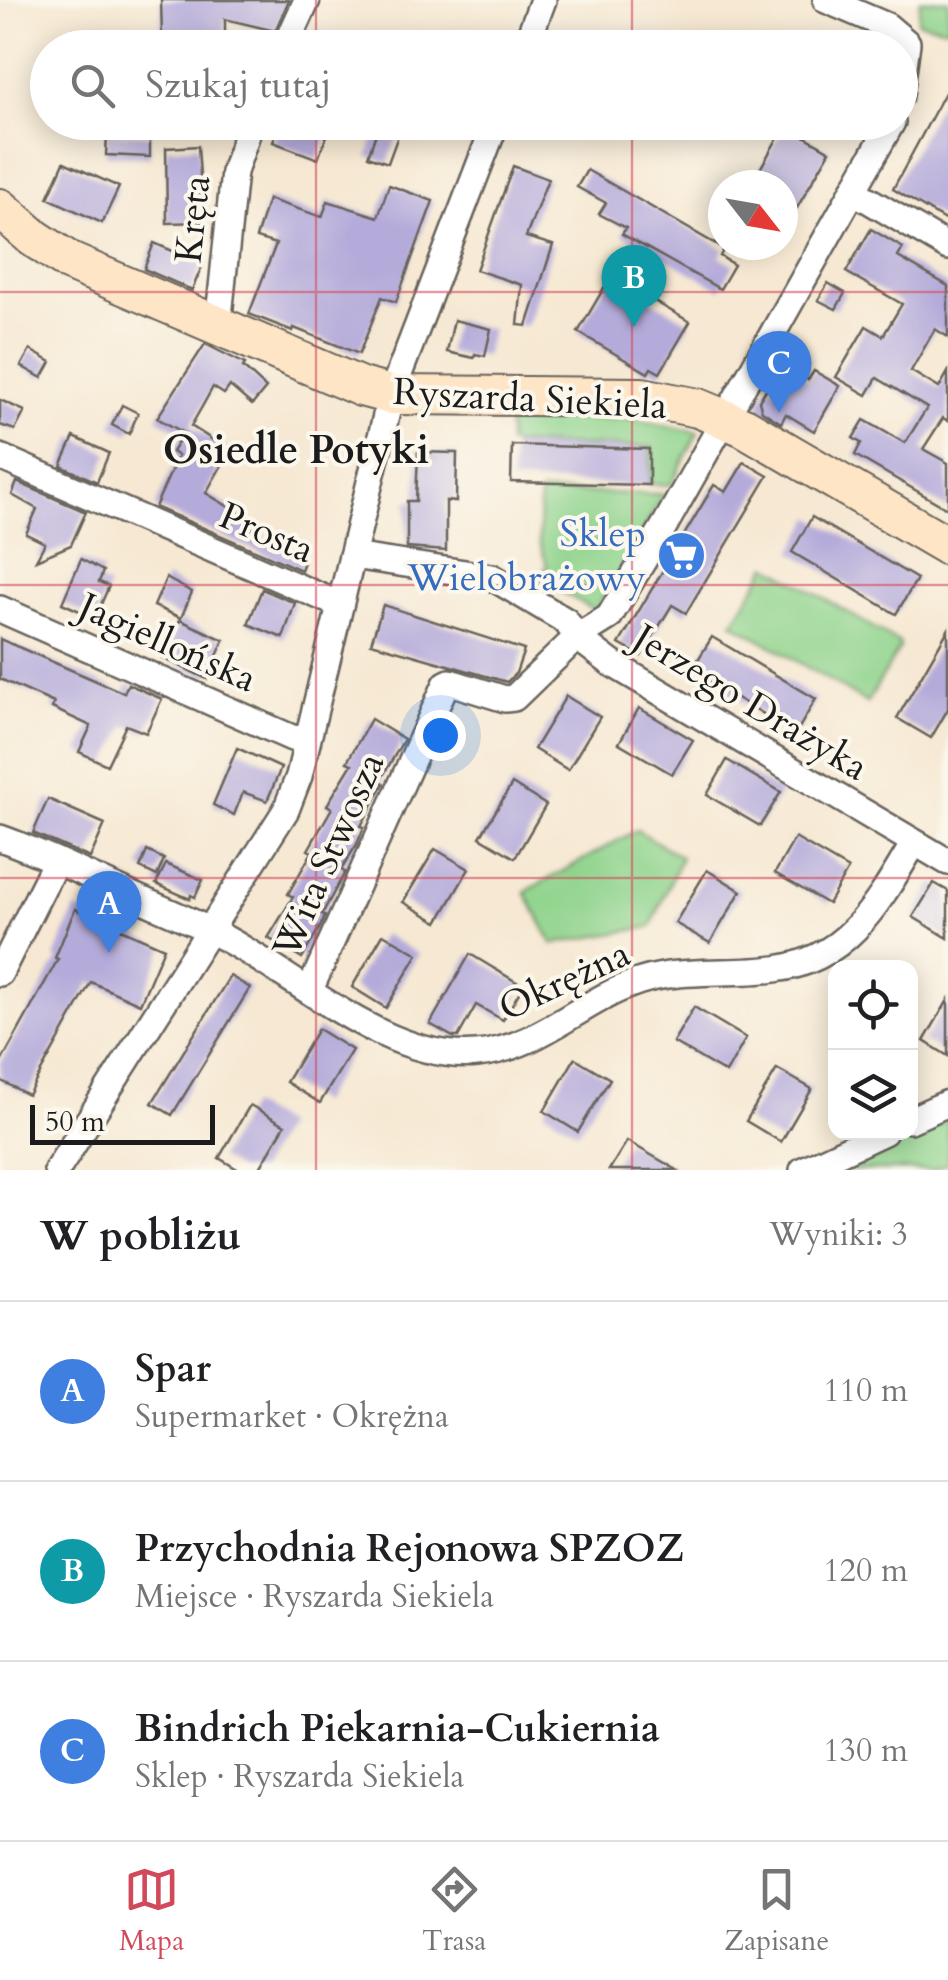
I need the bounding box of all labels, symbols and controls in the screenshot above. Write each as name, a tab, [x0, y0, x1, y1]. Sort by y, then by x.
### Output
search box	[30, 30, 918, 140]
icon: search	[65, 58, 120, 113]
text: Szukaj tutaj	[145, 59, 332, 111]
north arrow	[708, 170, 798, 260]
street label: Kręta	[163, 173, 223, 265]
pin: B	[602, 245, 666, 327]
pin: C	[746, 330, 812, 413]
street label: Ryszarda Siekiela	[391, 366, 668, 432]
district label: Osiedle Potyki	[163, 423, 429, 478]
street label: Prosta	[211, 490, 322, 576]
place label: Sklep Wielobrażowy	[406, 508, 646, 604]
supermarket icon: Sklep Wielobrażowy	[655, 529, 707, 581]
street label: Jagiellońska	[66, 579, 265, 705]
street label: Jerzego Drażyka	[619, 610, 878, 793]
your location	[415, 710, 466, 761]
street label: Wita Stwosza	[260, 745, 397, 967]
pin: A	[76, 870, 142, 953]
street label: Okrężna	[490, 928, 639, 1034]
map controls	[828, 960, 918, 1140]
button: locate	[828, 960, 918, 1050]
button: layers	[828, 1050, 918, 1140]
scale bar	[30, 1100, 215, 1144]
text: 50 m	[45, 1103, 105, 1141]
text: W pobliżu	[40, 1207, 241, 1264]
text: Wyniki: 3	[769, 1213, 908, 1257]
text: Spar	[135, 1343, 211, 1395]
text: A	[60, 1369, 85, 1413]
text: 110 m	[823, 1369, 908, 1413]
text: Supermarket · Okrężna	[135, 1395, 449, 1439]
text: Przychodnia Rejonowa SPZOZ	[135, 1523, 684, 1575]
text: B	[61, 1549, 84, 1593]
text: 120 m	[823, 1549, 908, 1593]
text: Miejsce · Ryszarda Siekiela	[135, 1575, 494, 1619]
text: Bindrich Piekarnia-Cukiernia	[135, 1703, 660, 1755]
text: C	[60, 1729, 85, 1773]
text: 130 m	[823, 1729, 908, 1773]
text: Sklep · Ryszarda Siekiela	[135, 1755, 464, 1799]
tab: Mapa	[119, 1862, 184, 1960]
tab: Trasa	[422, 1862, 486, 1960]
tab: Zapisane	[724, 1862, 829, 1960]

